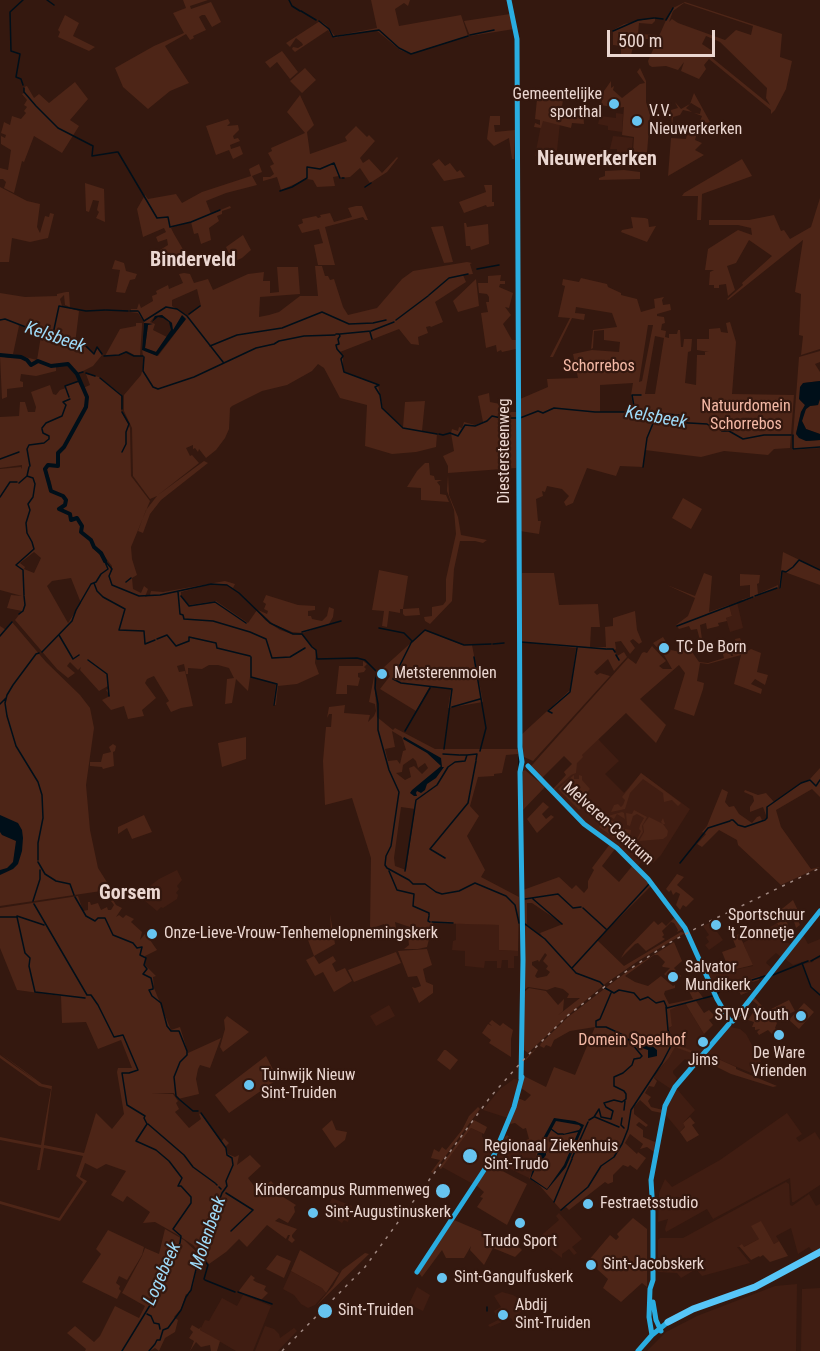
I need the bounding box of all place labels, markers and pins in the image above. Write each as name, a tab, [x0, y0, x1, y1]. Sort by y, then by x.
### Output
place label: Gemeentelijke sporthal	[513, 85, 602, 123]
marker: Gemeentelijke sporthal	[607, 97, 621, 111]
place label: V.V. Nieuwerkerken	[649, 102, 742, 140]
marker: V.V. Nieuwerkerken	[630, 114, 644, 128]
place label: TC De Born	[676, 638, 747, 658]
marker: TC De Born	[657, 641, 671, 655]
place label: Metsterenmolen	[394, 664, 497, 684]
marker: Metsterenmolen	[375, 667, 389, 681]
place label: Sportschuur 't Zonnetje	[728, 906, 805, 944]
marker: Sportschuur 't Zonnetje	[709, 918, 723, 932]
place label: Onze-Lieve-Vrouw-Tenhemelopnemingskerk	[164, 924, 438, 944]
marker: Onze-Lieve-Vrouw-Tenhemelopnemingskerk	[145, 927, 159, 941]
place label: Salvator Mundikerk	[685, 958, 751, 996]
marker: Salvator Mundikerk	[666, 970, 680, 984]
place label: STVV Youth	[715, 1006, 789, 1026]
marker: STVV Youth	[794, 1009, 808, 1023]
marker: De Ware Vrienden	[772, 1028, 786, 1042]
marker: Jims	[696, 1035, 710, 1049]
place label: De Ware Vrienden	[751, 1044, 807, 1082]
place label: Jims	[688, 1051, 718, 1071]
place label: Tuinwijk Nieuw Sint-Truiden	[261, 1066, 356, 1104]
marker: Tuinwijk Nieuw Sint-Truiden	[242, 1078, 256, 1092]
place label: Regionaal Ziekenhuis Sint-Trudo	[484, 1137, 618, 1175]
marker: Regionaal Ziekenhuis Sint-Trudo	[461, 1147, 479, 1165]
place label: Kindercampus Rummenweg	[255, 1181, 430, 1201]
marker: Kindercampus Rummenweg	[434, 1182, 452, 1200]
place label: Festraetsstudio	[600, 1194, 698, 1214]
marker: Festraetsstudio	[581, 1197, 595, 1211]
place label: Sint-Augustinuskerk	[325, 1203, 451, 1223]
marker: Sint-Augustinuskerk	[306, 1206, 320, 1220]
marker: Trudo Sport	[513, 1216, 527, 1230]
place label: Trudo Sport	[483, 1232, 557, 1252]
place label: Sint-Jacobskerk	[603, 1255, 704, 1275]
marker: Sint-Jacobskerk	[584, 1258, 598, 1272]
place label: Sint-Gangulfuskerk	[454, 1268, 573, 1288]
marker: Sint-Gangulfuskerk	[435, 1271, 449, 1285]
place label: Abdij Sint-Truiden	[515, 1296, 591, 1334]
place label: Sint-Truiden	[338, 1301, 414, 1321]
marker: Sint-Truiden	[316, 1302, 334, 1320]
marker: Abdij Sint-Truiden	[496, 1308, 510, 1322]

